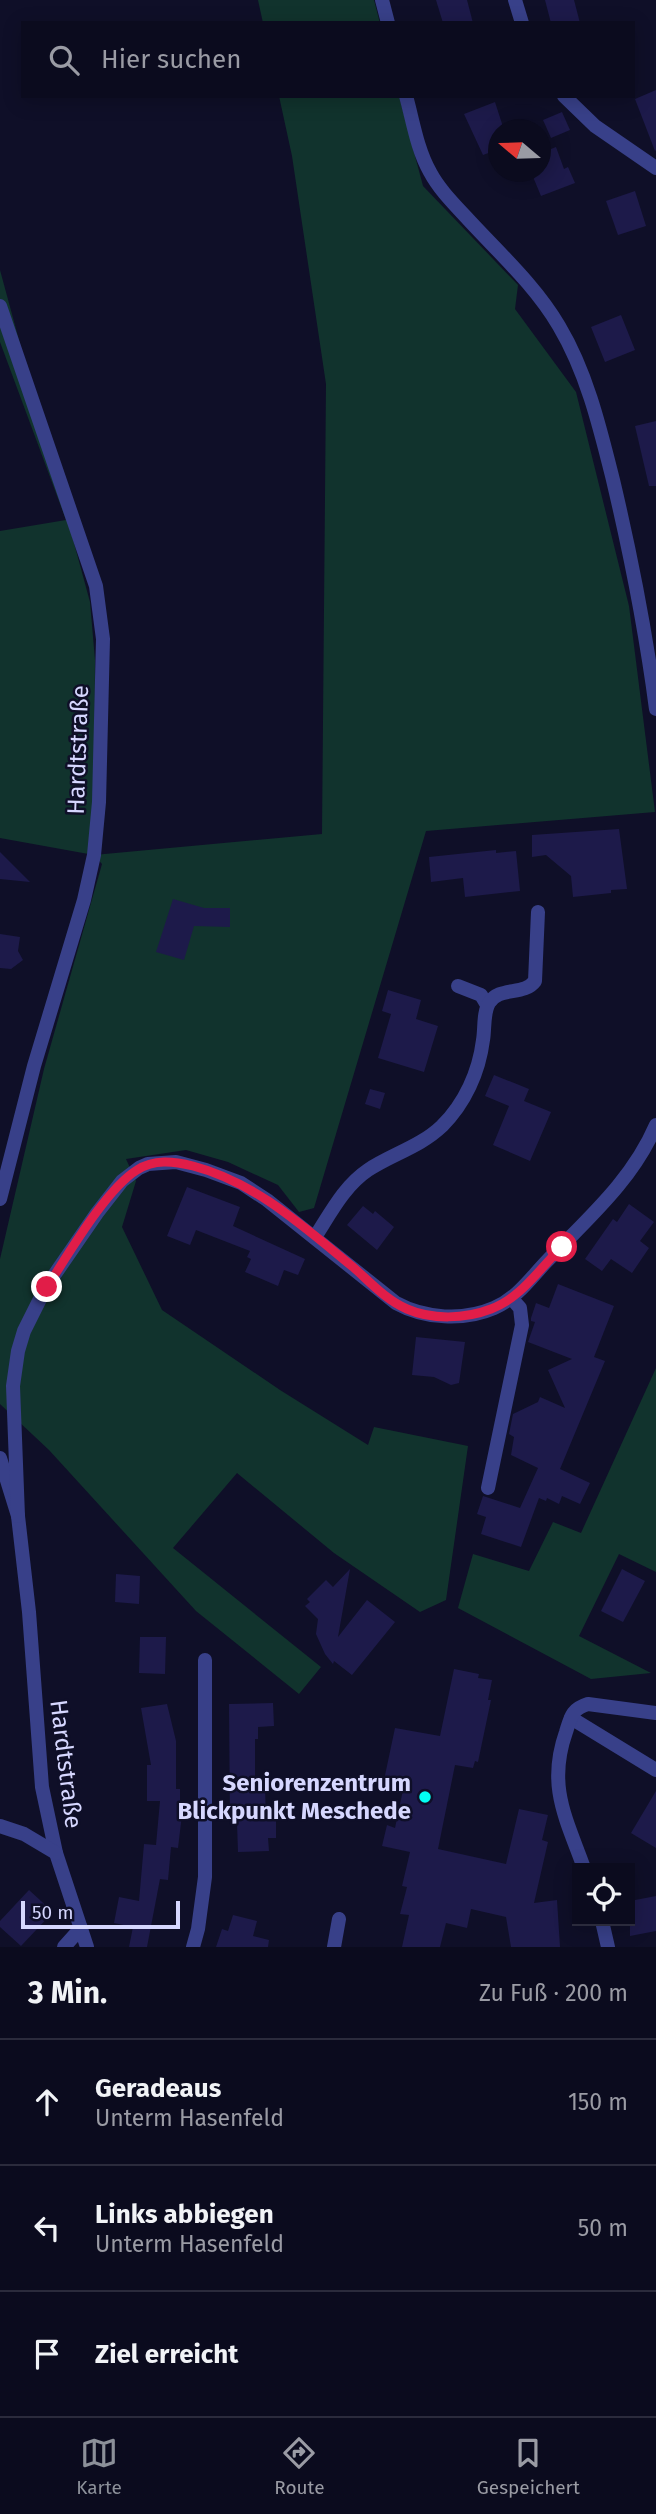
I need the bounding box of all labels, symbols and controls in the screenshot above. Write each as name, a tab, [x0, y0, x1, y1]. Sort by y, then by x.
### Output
search box	[21, 21, 635, 98]
icon: search	[45, 41, 83, 79]
text: Hier suchen	[101, 44, 241, 75]
north arrow	[488, 119, 551, 182]
street label: Hardtstraße	[62, 685, 94, 815]
route start	[546, 1231, 577, 1262]
route end	[31, 1271, 62, 1302]
street label: Hardtstraße	[44, 1698, 88, 1830]
place label: Seniorenzentrum Blickpunkt Meschede	[178, 1769, 411, 1825]
marker: Seniorenzentrum Blickpunkt Meschede	[417, 1789, 433, 1805]
map controls	[572, 1863, 635, 1926]
button: locate	[572, 1863, 635, 1926]
scale bar	[21, 1898, 180, 1930]
text: 50 m	[32, 1901, 73, 1924]
text: 3 Min.	[28, 1975, 107, 2011]
text: Zu Fuß · 200 m	[479, 1979, 628, 2007]
text: Geradeaus	[95, 2073, 221, 2104]
icon: ahead	[28, 2083, 66, 2121]
text: 150 m	[568, 2088, 628, 2116]
text: Unterm Hasenfeld	[95, 2104, 284, 2132]
text: Links abbiegen	[95, 2199, 274, 2230]
icon: left	[28, 2209, 66, 2247]
text: 50 m	[578, 2214, 628, 2242]
text: Unterm Hasenfeld	[95, 2230, 284, 2258]
icon: arrive	[28, 2335, 66, 2373]
text: Ziel erreicht	[95, 2339, 238, 2370]
tab: Karte	[76, 2434, 122, 2499]
tab: Route	[274, 2434, 324, 2499]
tab: Gespeichert	[477, 2434, 580, 2499]

